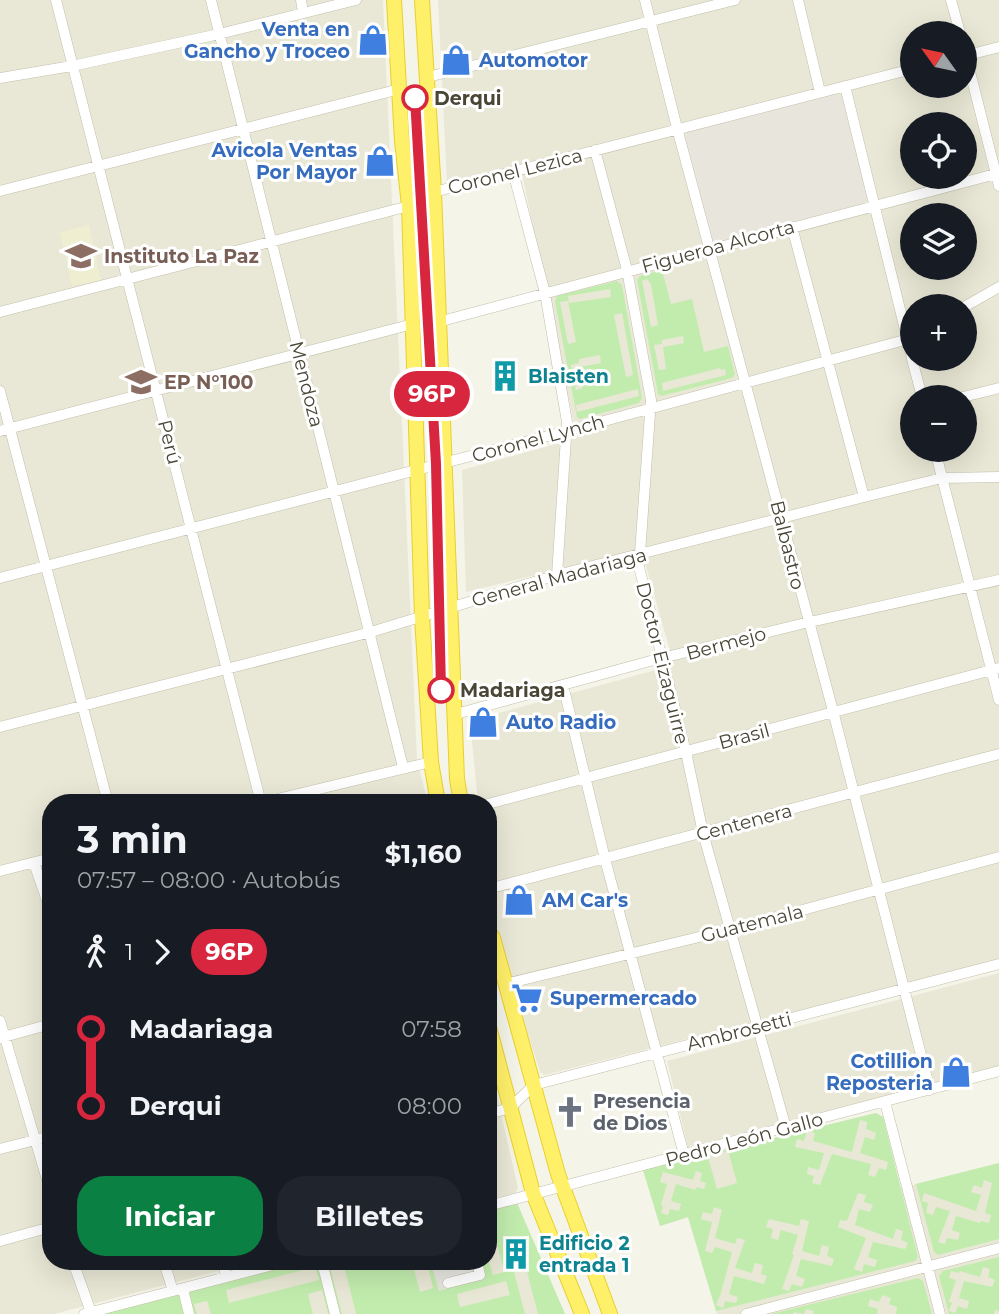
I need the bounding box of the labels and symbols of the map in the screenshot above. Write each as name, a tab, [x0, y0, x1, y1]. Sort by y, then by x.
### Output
place label: Venta en Gancho y Troceo	[184, 18, 350, 63]
north arrow	[900, 21, 976, 98]
shop icon: Venta en Gancho y Troceo	[356, 23, 390, 57]
shop icon: Automotor	[439, 43, 473, 77]
place label: Automotor	[478, 49, 588, 72]
marker: Derqui	[402, 85, 428, 111]
place label: Derqui	[434, 87, 502, 110]
place label: Avicola Ventas Por Mayor	[211, 139, 357, 184]
shop icon: Avicola Ventas Por Mayor	[363, 144, 397, 178]
street label: Coronel Lezica	[445, 144, 585, 199]
street label: Figueroa Alcorta	[639, 215, 797, 278]
school or university icon: Instituto La Paz	[64, 239, 98, 273]
place label: Instituto La Paz	[104, 245, 259, 268]
street label: Mendoza	[285, 339, 328, 430]
building icon: Blaisten	[488, 359, 522, 393]
school or university icon: EP N°100	[124, 365, 158, 399]
place label: Blaisten	[528, 365, 609, 388]
place label: EP N°100	[164, 371, 254, 394]
line badge: 96P	[392, 371, 472, 417]
street label: Coronel Lynch	[469, 410, 607, 467]
street label: Perú	[153, 417, 186, 467]
street label: Balbastro	[765, 498, 810, 592]
street label: General Madariaga	[469, 543, 649, 612]
street label: Doctor Eizaguirre	[631, 580, 694, 747]
street label: Bermejo	[684, 622, 769, 665]
marker: Madariaga	[428, 677, 454, 703]
place label: Madariaga	[460, 679, 565, 702]
shop icon: Auto Radio	[466, 705, 500, 739]
place label: Auto Radio	[505, 711, 616, 734]
street label: Brasil	[716, 719, 772, 754]
street label: Centenera	[694, 799, 795, 846]
shop icon: AM Car's	[502, 883, 536, 917]
place label: AM Car's	[541, 889, 628, 912]
street label: Guatemala	[698, 900, 806, 947]
supermarket icon: Supermercado	[510, 981, 544, 1015]
place label: Supermercado	[550, 987, 697, 1010]
street label: Ambrosetti	[684, 1007, 794, 1056]
place label: Cotillion Reposteria	[826, 1050, 933, 1095]
shop icon: Cotillion Reposteria	[939, 1055, 973, 1089]
place label: Presencia de Dios	[593, 1090, 691, 1135]
church icon: Presencia de Dios	[553, 1095, 587, 1129]
street label: Pedro León Gallo	[663, 1107, 826, 1172]
place label: Edificio 2 entrada 1	[539, 1232, 630, 1277]
building icon: Edificio 2 entrada 1	[499, 1237, 533, 1271]

